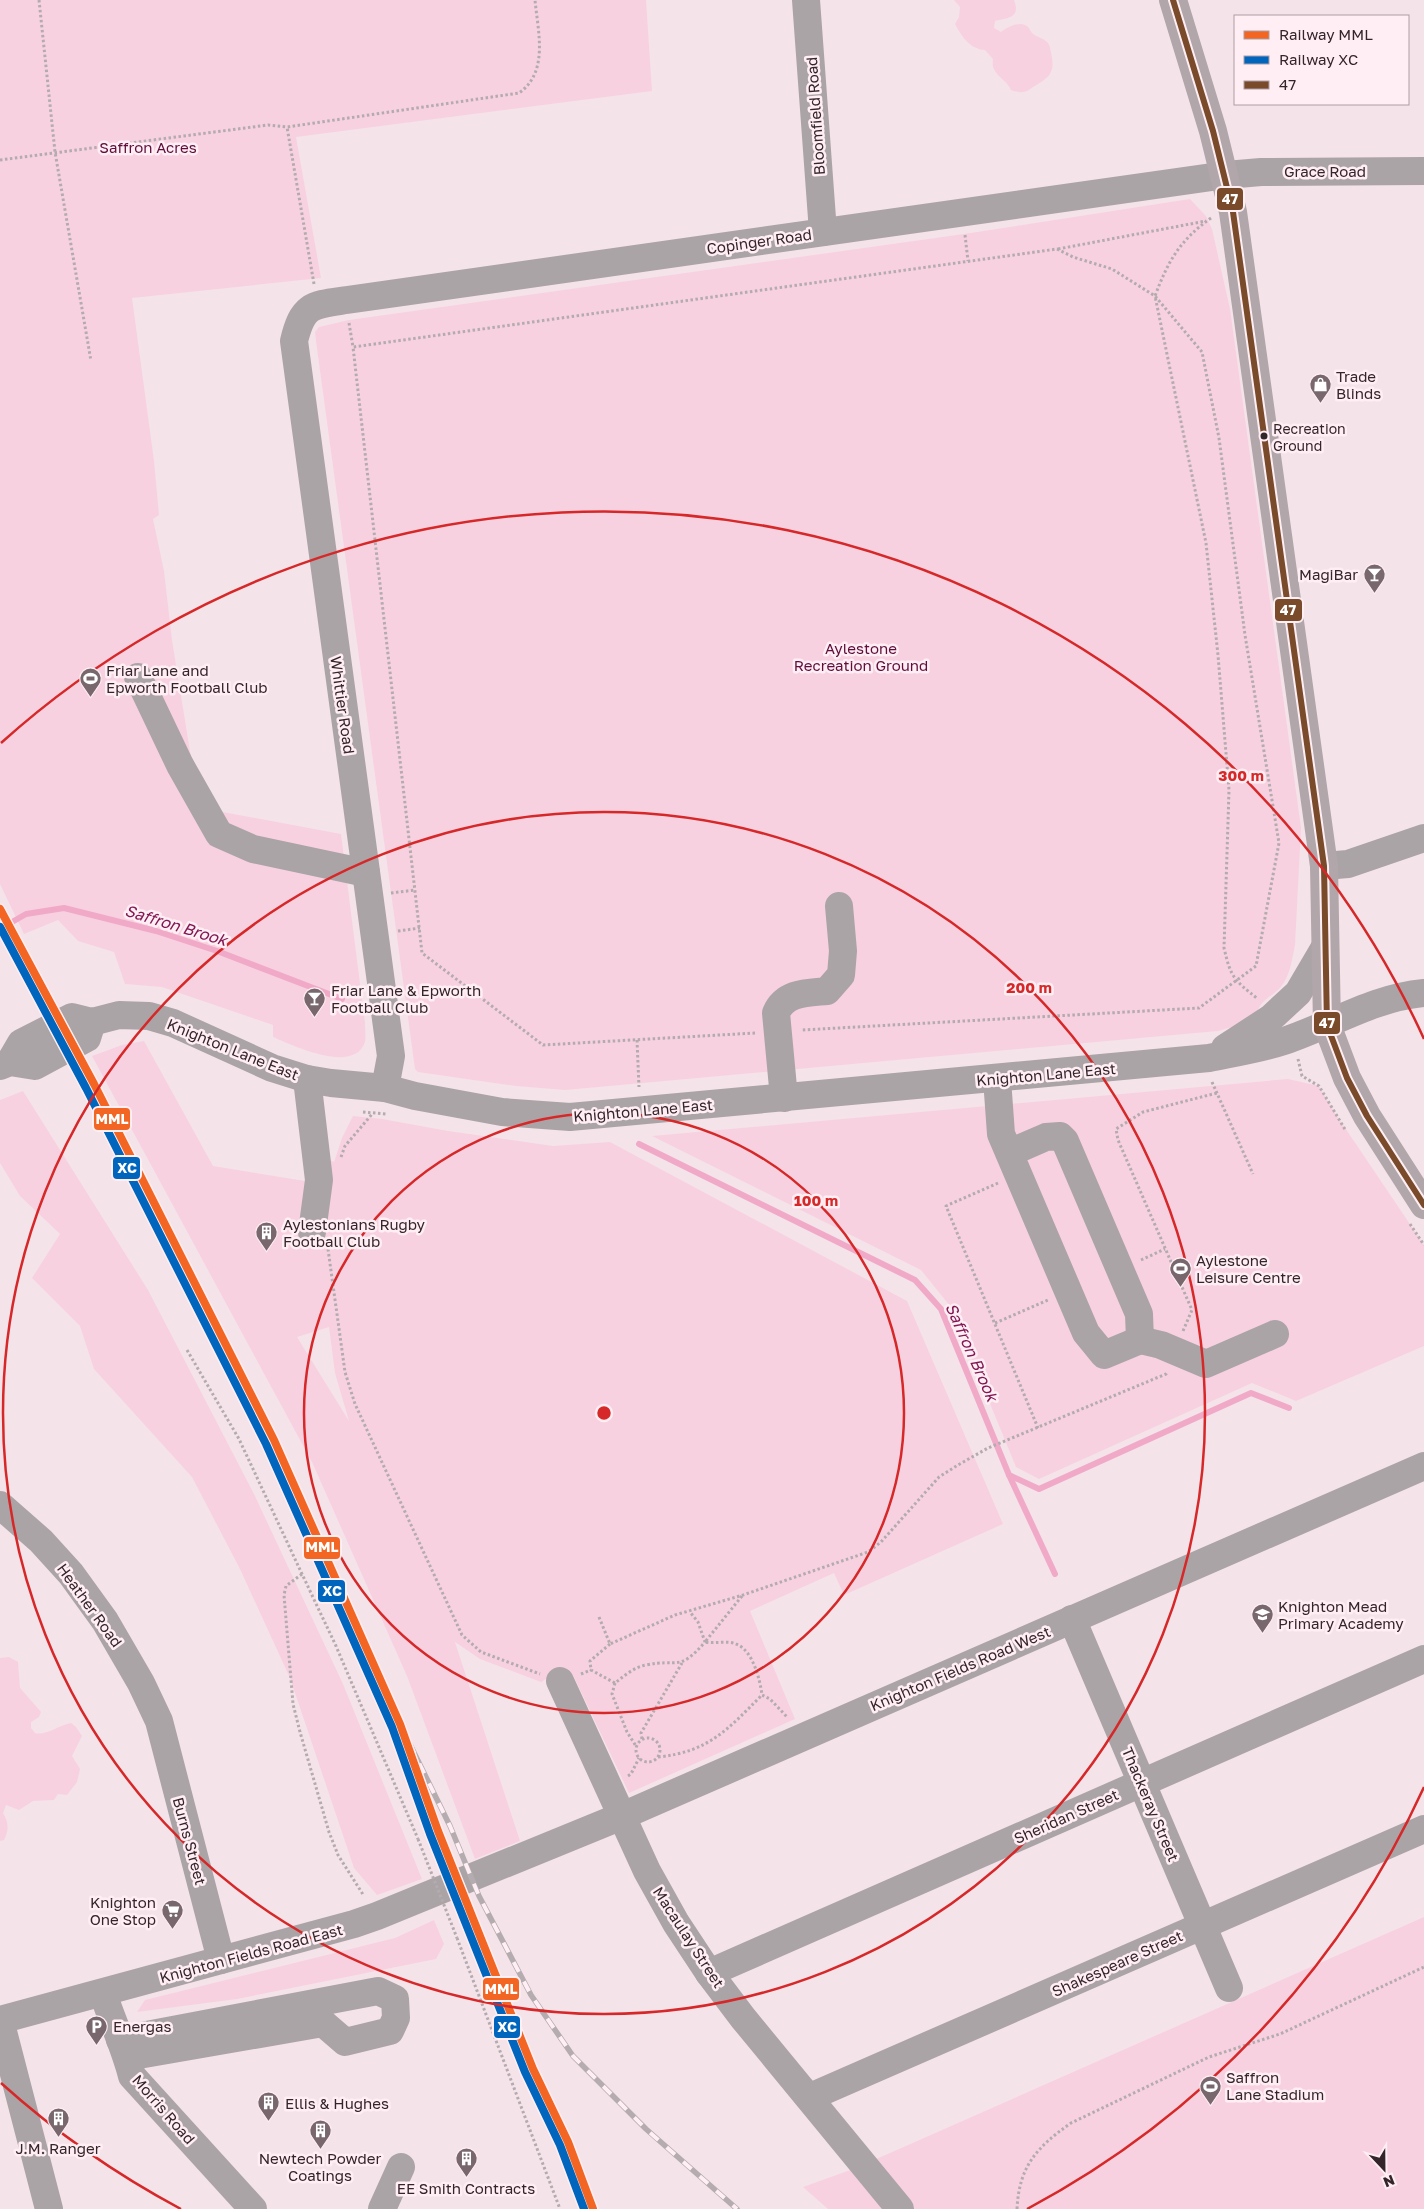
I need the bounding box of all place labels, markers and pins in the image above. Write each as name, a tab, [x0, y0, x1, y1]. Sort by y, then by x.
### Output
place label: Trade Blinds	[1336, 367, 1381, 402]
shop icon: Trade Blinds	[1308, 373, 1332, 404]
place label: Recreation Ground	[1273, 420, 1346, 454]
marker: Recreation Ground	[1259, 431, 1269, 441]
bar icon: MagiBar	[1362, 562, 1386, 593]
place label: MagiBar	[1299, 565, 1358, 583]
place label: Friar Lane and Epworth Football Club	[106, 661, 267, 696]
sports icon: Friar Lane and Epworth Football Club	[78, 667, 102, 698]
place label: Friar Lane & Epworth Football Club	[331, 981, 481, 1016]
bar icon: Friar Lane & Epworth Football Club	[303, 987, 327, 1018]
place label: Aylestonians Rugby Football Club	[283, 1215, 426, 1250]
building icon: Aylestonians Rugby Football Club	[255, 1221, 279, 1252]
place label: Aylestone Leisure Centre	[1196, 1251, 1301, 1286]
sports icon: Aylestone Leisure Centre	[1168, 1257, 1192, 1288]
centre of rings	[595, 1404, 613, 1422]
place label: Knighton Mead Primary Academy	[1278, 1597, 1404, 1632]
school or university icon: Knighton Mead Primary Academy	[1250, 1603, 1274, 1634]
place label: Knighton One Stop	[90, 1893, 156, 1928]
supermarket icon: Knighton One Stop	[160, 1899, 184, 1930]
parking icon: Energas	[85, 2014, 109, 2045]
place label: Energas	[113, 2017, 171, 2035]
place label: Saffron Lane Stadium	[1226, 2068, 1324, 2103]
sports icon: Saffron Lane Stadium	[1198, 2074, 1222, 2105]
building icon: Ellis & Hughes	[257, 2091, 281, 2122]
place label: Ellis & Hughes	[285, 2094, 389, 2112]
building icon: J.M. Ranger	[46, 2107, 70, 2138]
building icon: Newtech Powder Coatings	[308, 2118, 332, 2149]
place label: J.M. Ranger	[15, 2139, 101, 2157]
building icon: EE Smith Contracts	[454, 2147, 478, 2178]
place label: Newtech Powder Coatings	[259, 2149, 381, 2184]
place label: EE Smith Contracts	[397, 2179, 535, 2197]

